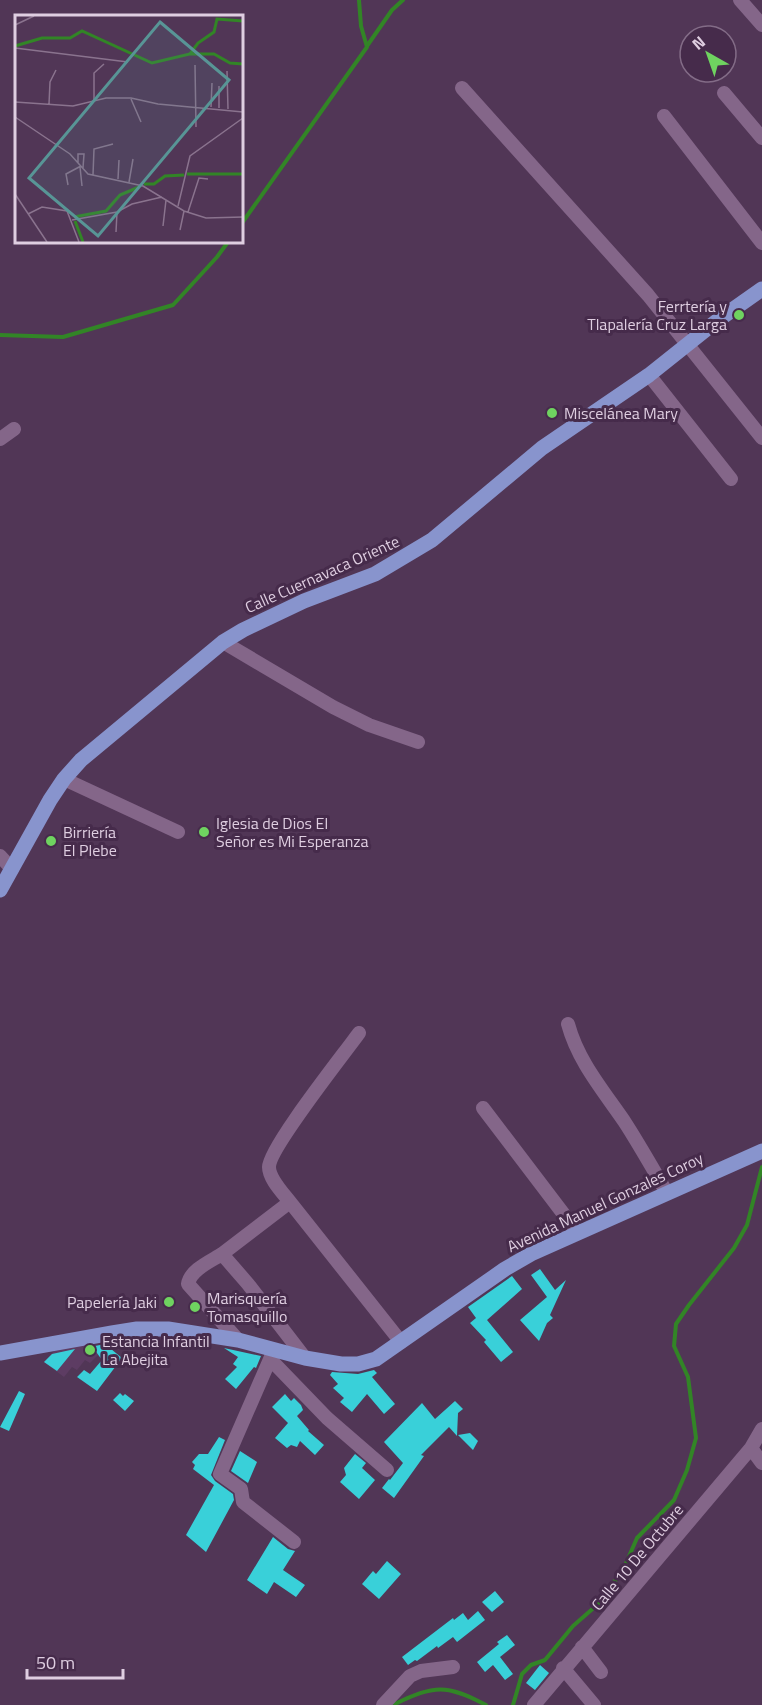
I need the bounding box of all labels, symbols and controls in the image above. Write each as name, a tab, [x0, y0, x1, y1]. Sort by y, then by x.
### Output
inset map	[15, 15, 243, 243]
north arrow	[678, 24, 738, 84]
text: N	[686, 30, 710, 55]
place label: Ferrtería y Tlapalería Cruz Larga	[587, 294, 727, 336]
marker: Ferrtería y Tlapalería Cruz Larga	[732, 308, 746, 322]
place label: Miscelánea Mary	[564, 401, 678, 425]
marker: Miscelánea Mary	[545, 406, 559, 420]
street label: Calle Cuernavaca Oriente	[241, 529, 403, 619]
place label: Iglesia de Dios El Señor es Mi Esperanza	[216, 811, 369, 853]
place label: Birriería El Plebe	[63, 820, 117, 862]
marker: Iglesia de Dios El Señor es Mi Esperanza	[197, 825, 211, 839]
marker: Birriería El Plebe	[44, 834, 58, 848]
street label: Avenida Manuel Gonzales Coroy	[503, 1146, 707, 1258]
place label: Marisquería Tomasquillo	[207, 1286, 288, 1328]
place label: Papelería Jaki	[67, 1290, 157, 1314]
marker: Papelería Jaki	[162, 1295, 176, 1309]
marker: Marisquería Tomasquillo	[188, 1300, 202, 1314]
place label: Estancia Infantil La Abejita	[102, 1329, 210, 1371]
marker: Estancia Infantil La Abejita	[83, 1343, 97, 1357]
street label: Calle 10 De Octubre	[585, 1499, 689, 1615]
scale bar	[27, 1642, 123, 1680]
text: 50 m	[36, 1649, 75, 1676]

